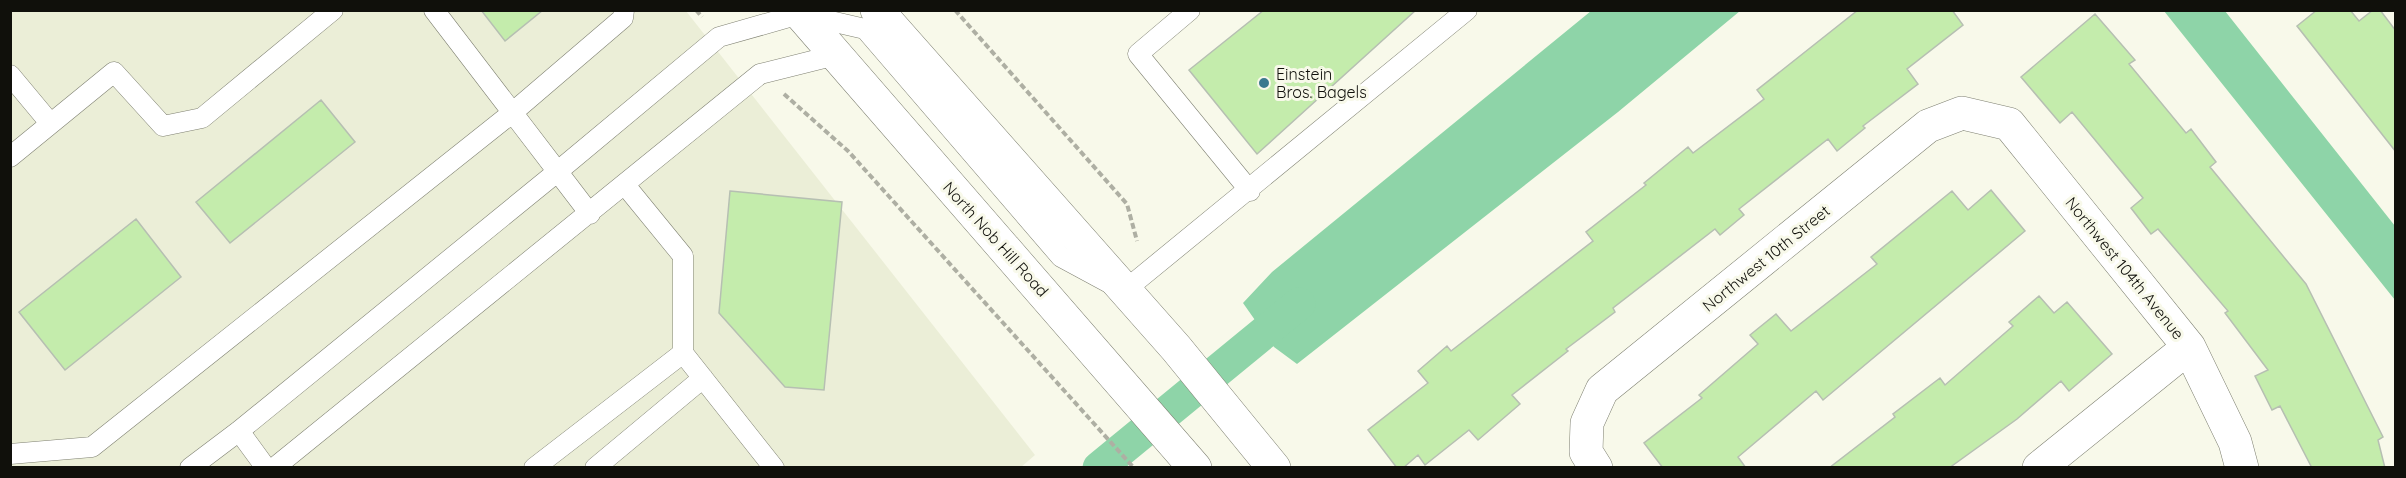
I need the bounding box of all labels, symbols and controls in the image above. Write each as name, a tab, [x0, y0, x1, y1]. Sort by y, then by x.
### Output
place label: Einstein Bros. Bagels	[1276, 64, 1367, 102]
marker: Einstein Bros. Bagels	[1257, 76, 1271, 90]
street label: North Nob Hill Road	[939, 177, 1053, 301]
street label: Northwest 104th Avenue	[2061, 193, 2189, 343]
street label: Northwest 10th Street	[1698, 200, 1834, 316]

